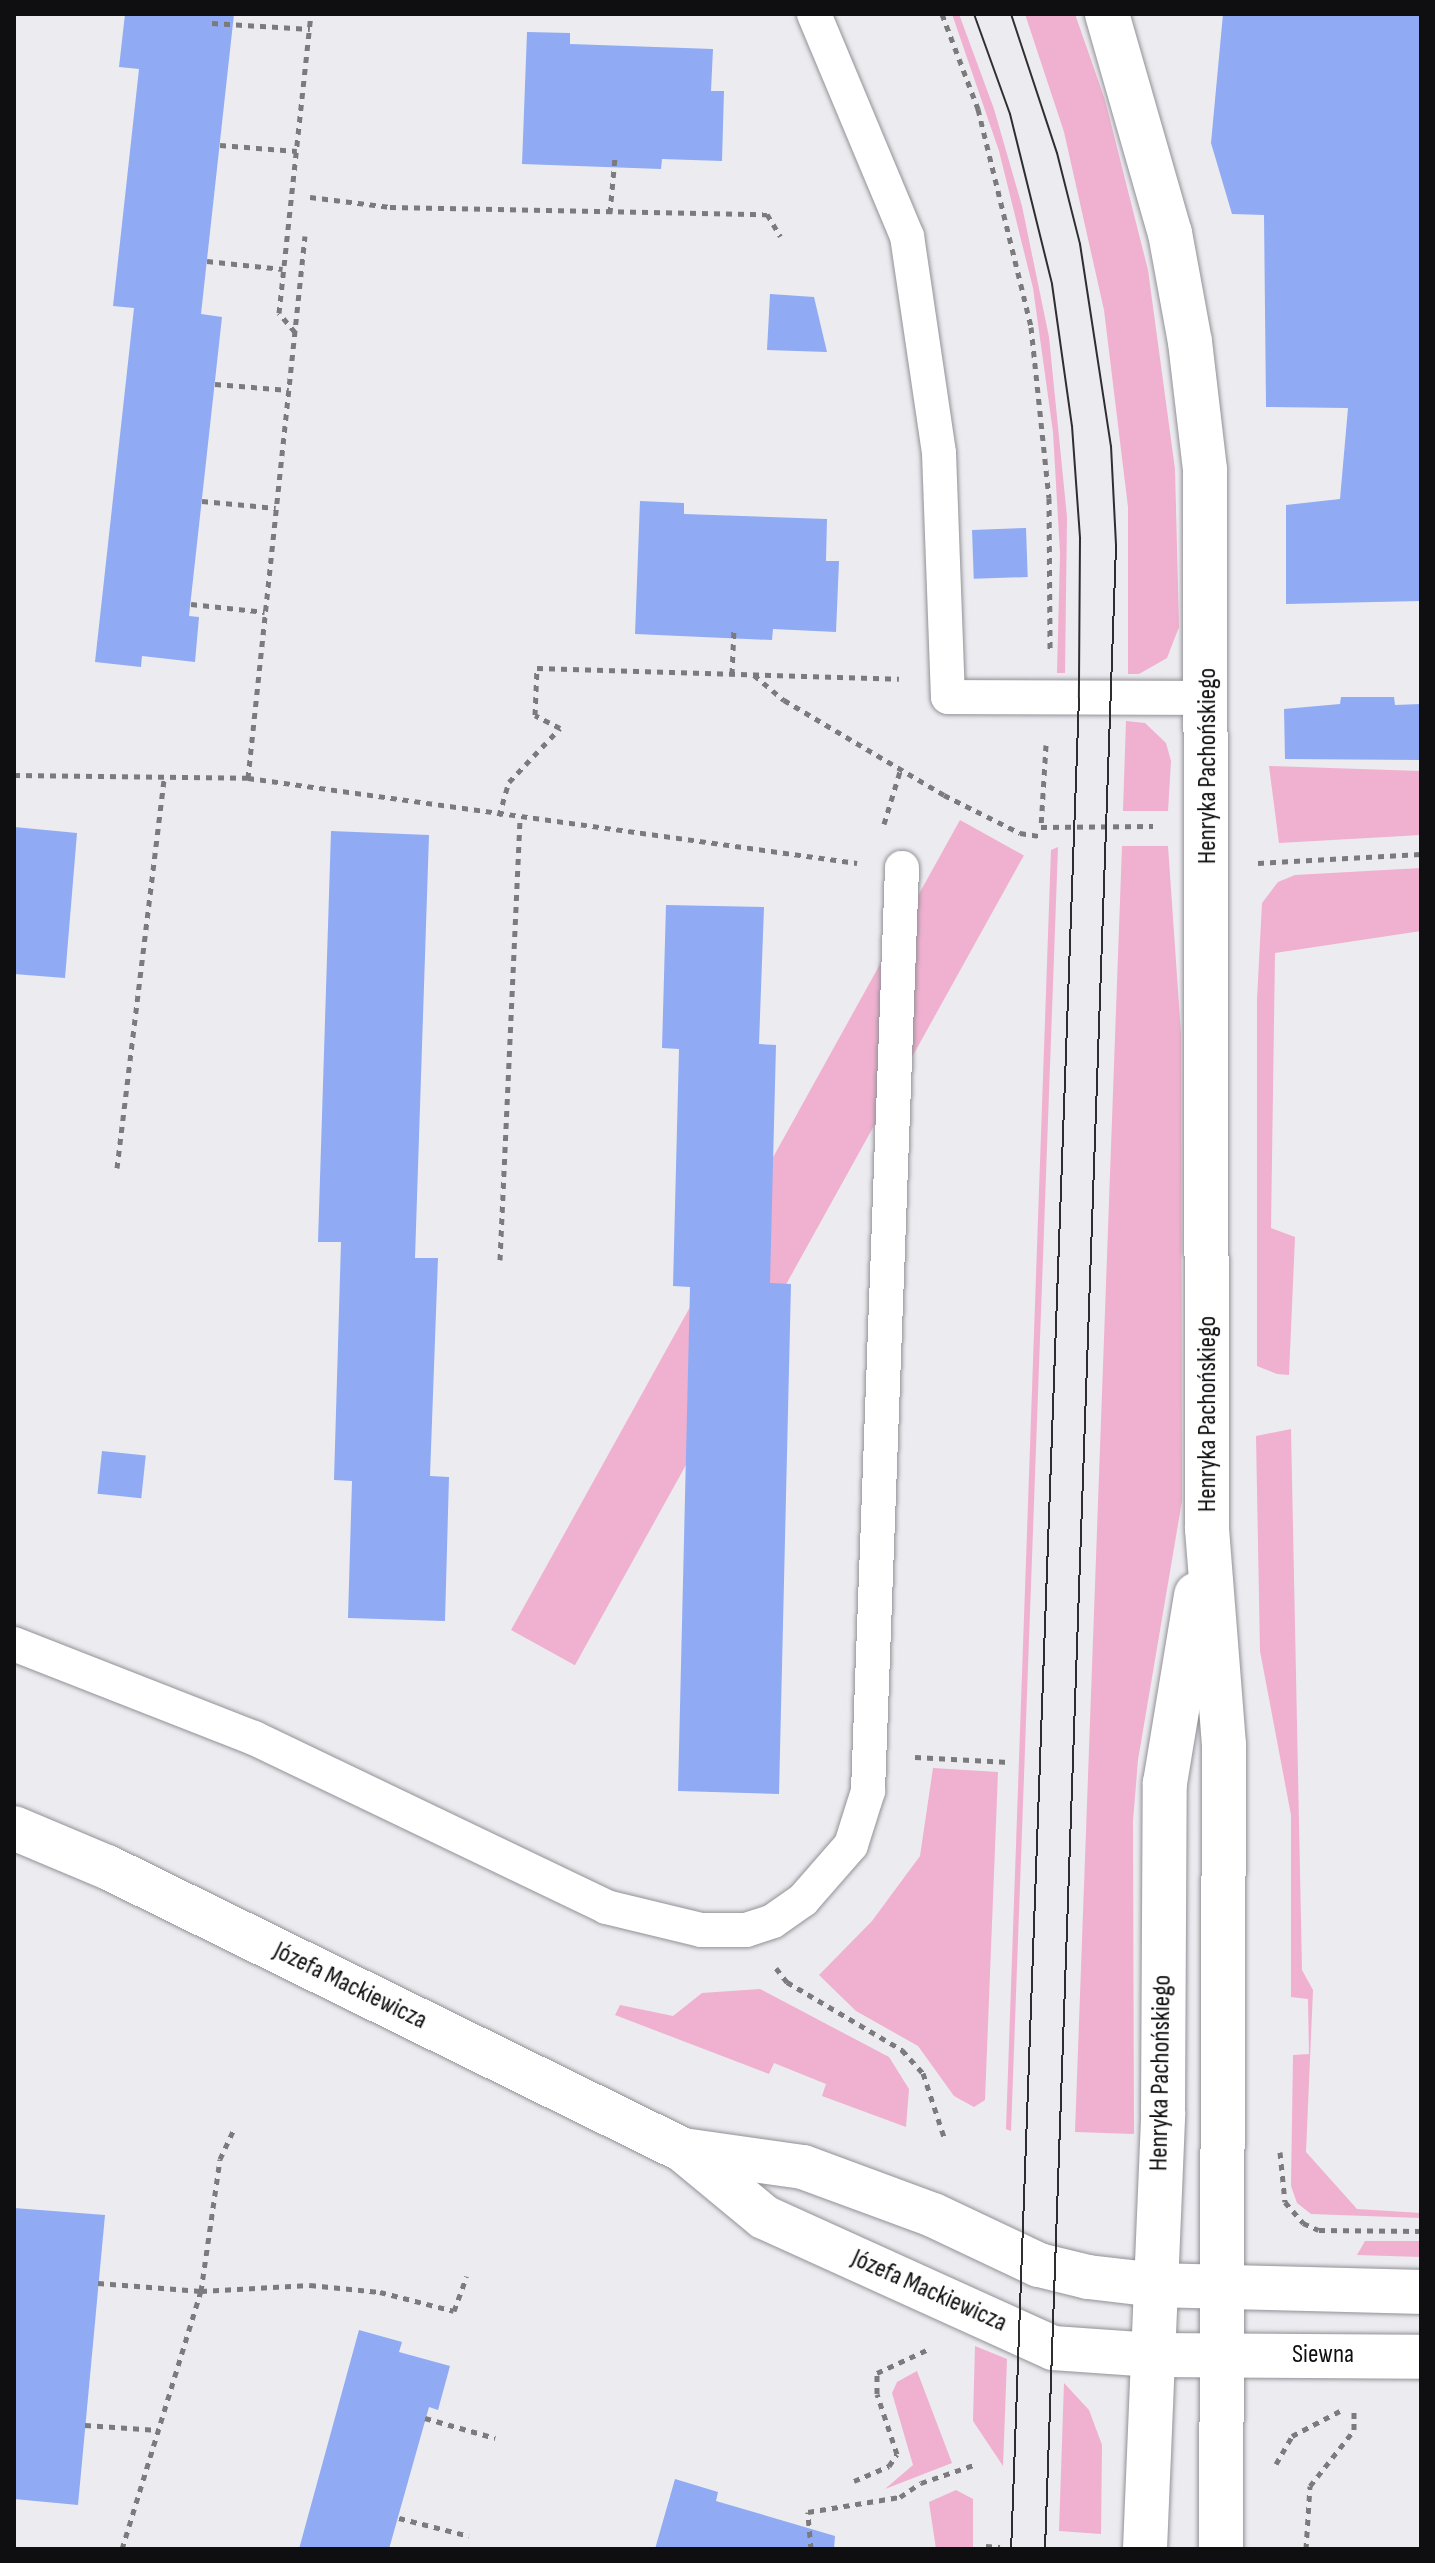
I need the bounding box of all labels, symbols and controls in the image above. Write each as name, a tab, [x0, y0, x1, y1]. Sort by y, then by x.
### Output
street label: Henryka Pachońskiego	[1192, 668, 1224, 864]
street label: Henryka Pachońskiego	[1192, 1316, 1224, 1512]
street label: Józefa Mackiewicza	[268, 1935, 432, 2037]
street label: Henryka Pachońskiego	[1144, 1975, 1178, 2171]
street label: Józefa Mackiewicza	[847, 2243, 1011, 2339]
street label: Siewna	[1292, 2339, 1354, 2371]

